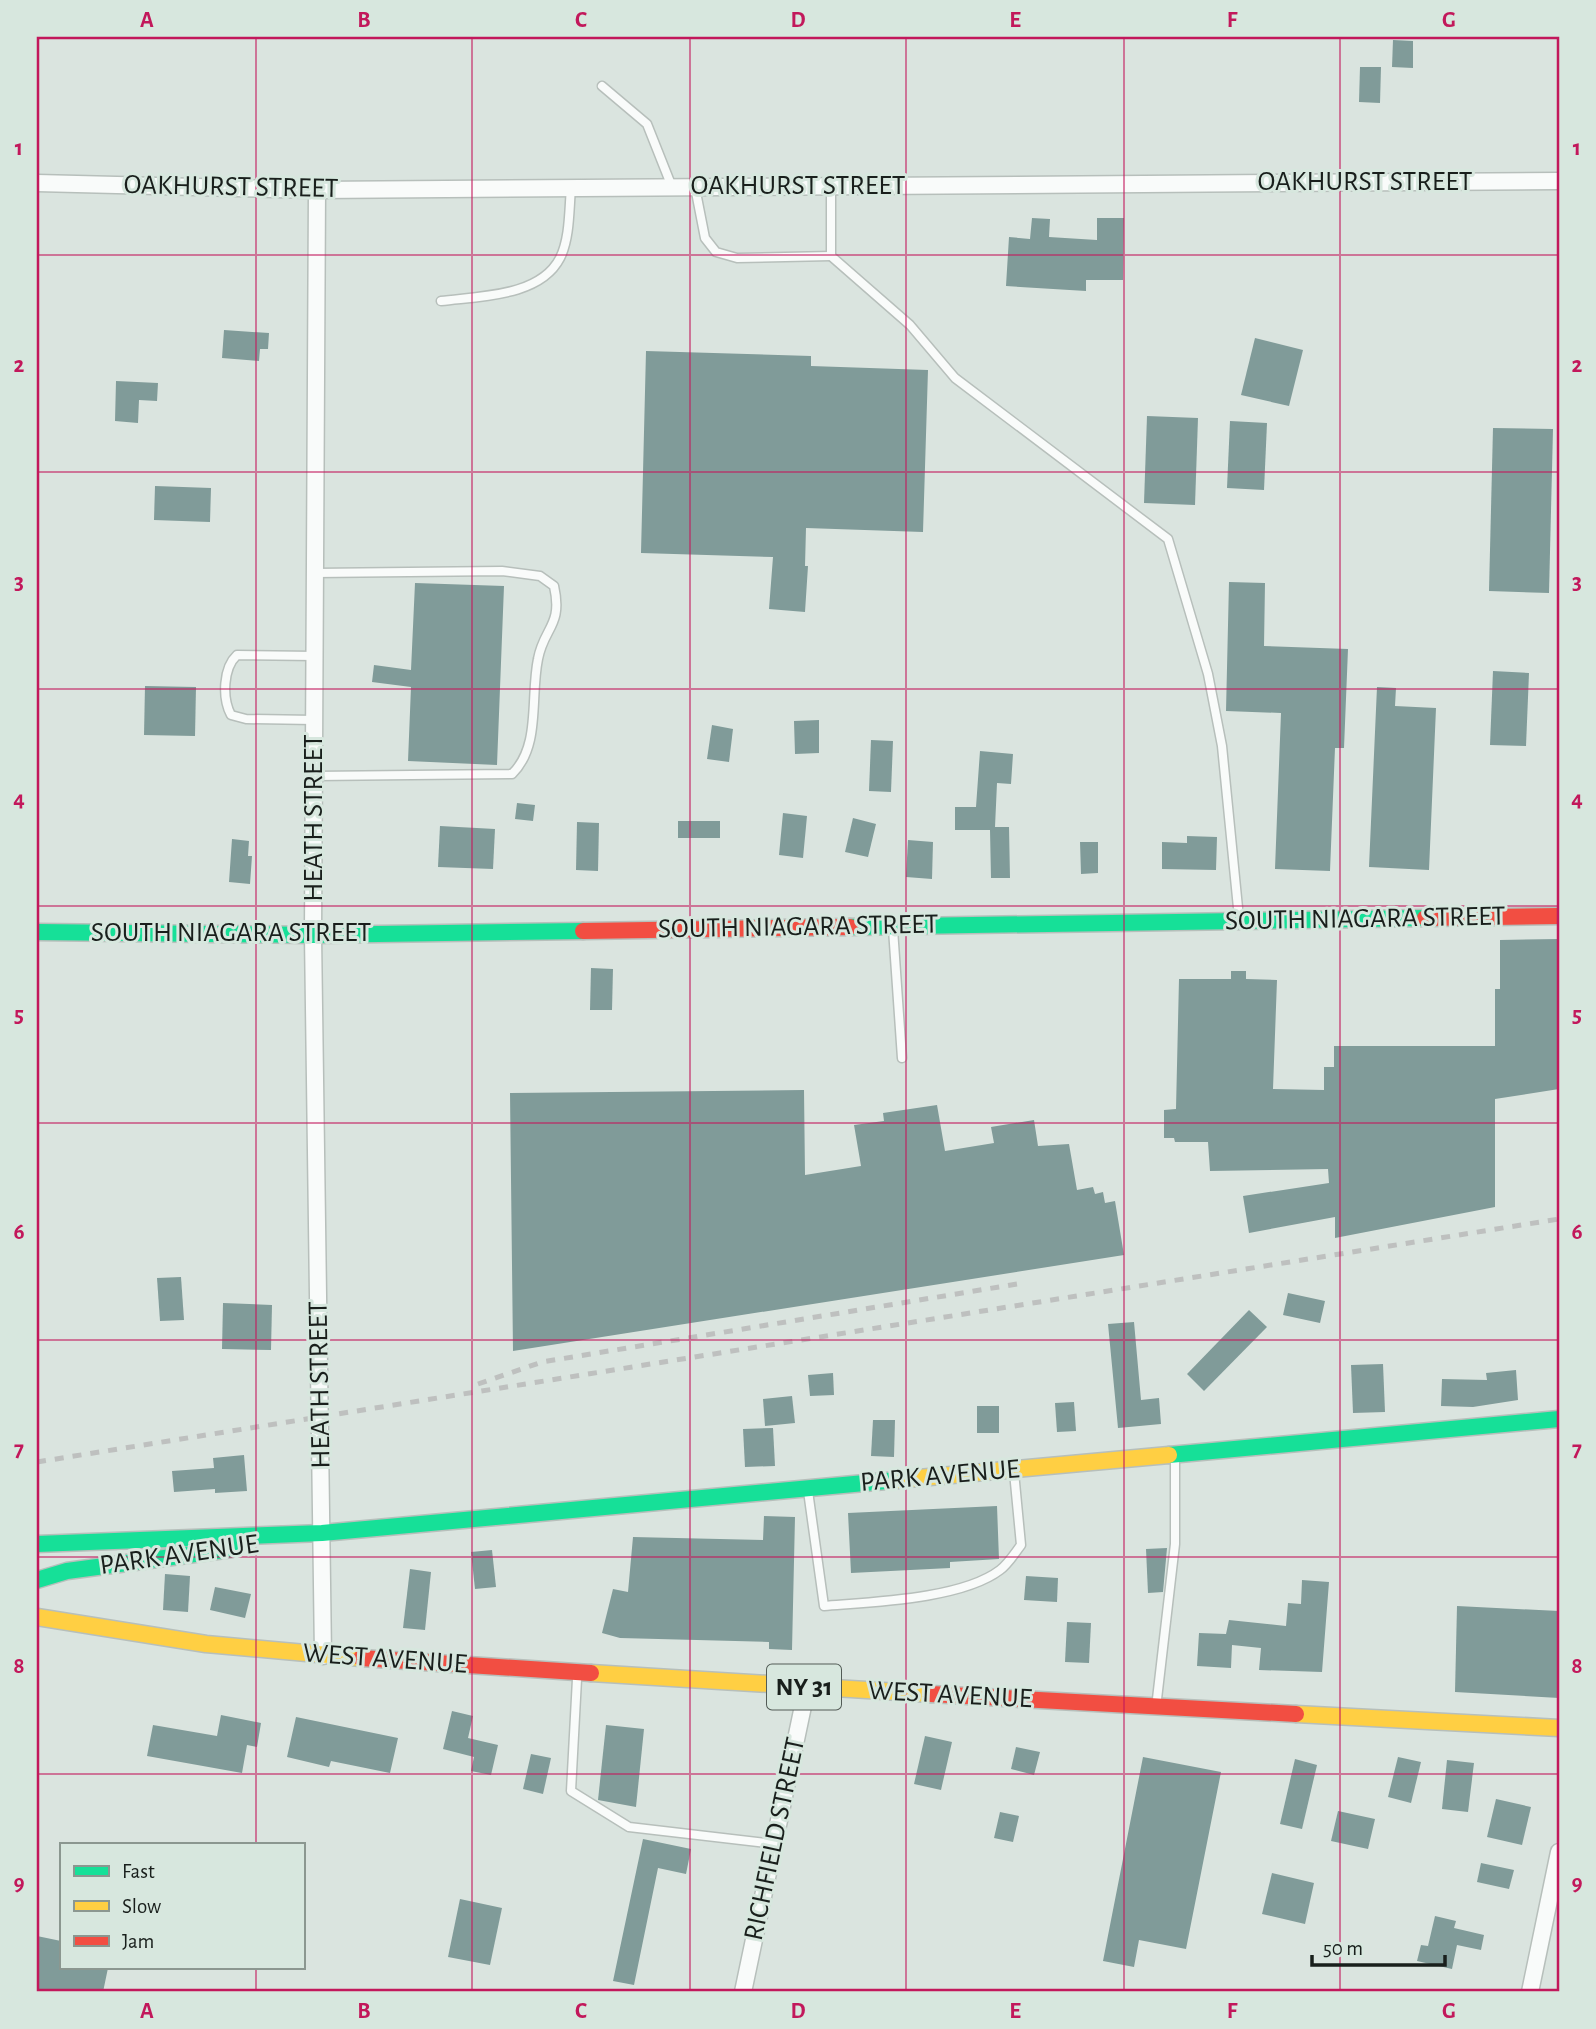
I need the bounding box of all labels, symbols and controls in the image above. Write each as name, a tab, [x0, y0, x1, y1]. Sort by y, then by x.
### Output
text: A	[140, 9, 154, 32]
text: B	[357, 9, 371, 32]
text: C	[575, 9, 587, 32]
text: D	[790, 9, 806, 32]
text: E	[1009, 9, 1021, 32]
text: F	[1227, 9, 1238, 32]
text: G	[1442, 9, 1456, 32]
text: 1	[15, 137, 23, 160]
text: 1	[1573, 137, 1581, 160]
street label: OAKHURST STREET	[1258, 168, 1473, 196]
street label: OAKHURST STREET	[123, 171, 339, 203]
street label: OAKHURST STREET	[691, 172, 906, 200]
text: 2	[14, 354, 25, 377]
text: 2	[1572, 354, 1583, 377]
text: 3	[14, 571, 24, 594]
text: 3	[1572, 571, 1582, 594]
street label: HEATH STREET	[300, 734, 328, 902]
text: 4	[13, 788, 25, 811]
text: 4	[1571, 788, 1583, 811]
street label: SOUTH NIAGARA STREET	[1225, 903, 1506, 935]
street label: SOUTH NIAGARA STREET	[658, 911, 939, 943]
street label: SOUTH NIAGARA STREET	[91, 919, 372, 947]
text: 5	[14, 1004, 24, 1027]
text: 5	[1572, 1004, 1582, 1027]
text: 6	[13, 1221, 25, 1244]
text: 6	[1571, 1221, 1583, 1244]
street label: HEATH STREET	[305, 1301, 335, 1469]
text: 7	[14, 1438, 24, 1461]
text: 7	[1572, 1438, 1582, 1461]
street label: PARK AVENUE	[859, 1455, 1021, 1497]
street label: PARK AVENUE	[98, 1530, 260, 1580]
street label: WEST AVENUE	[302, 1639, 468, 1679]
text: 8	[13, 1655, 25, 1678]
text: 8	[1571, 1655, 1583, 1678]
road number: NY 31	[767, 1664, 841, 1710]
street label: WEST AVENUE	[867, 1677, 1033, 1713]
street label: RICHFIELD STREET	[740, 1735, 810, 1943]
legend	[60, 1843, 304, 1969]
text: Fast	[122, 1861, 155, 1882]
text: 9	[13, 1872, 25, 1895]
text: 9	[1571, 1872, 1583, 1895]
text: Slow	[122, 1896, 161, 1917]
scale bar	[1312, 1924, 1446, 1968]
text: Jam	[122, 1931, 154, 1952]
text: 50 m	[1323, 1938, 1363, 1959]
text: A	[140, 2000, 154, 2023]
text: B	[357, 2000, 371, 2023]
text: C	[575, 2000, 587, 2023]
text: D	[790, 2000, 806, 2023]
text: E	[1009, 2000, 1021, 2023]
text: F	[1227, 2000, 1238, 2023]
text: G	[1442, 2000, 1456, 2023]

